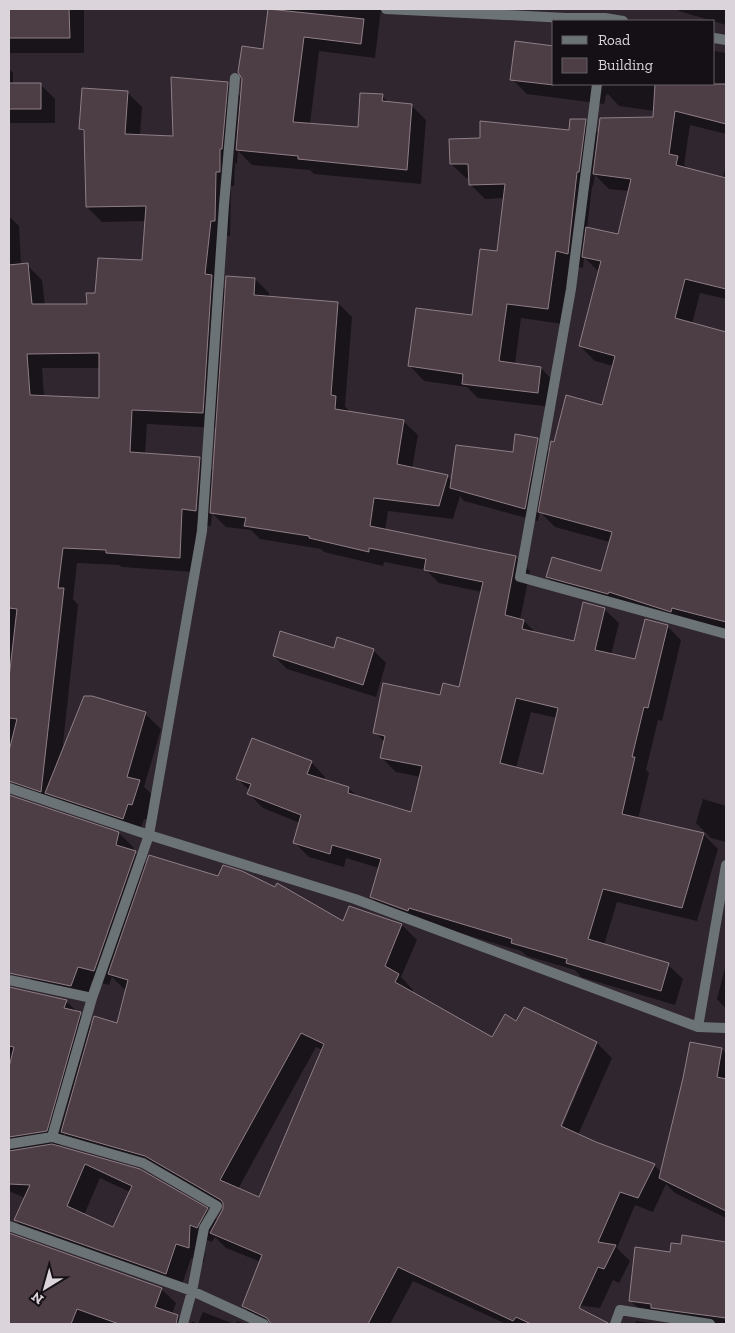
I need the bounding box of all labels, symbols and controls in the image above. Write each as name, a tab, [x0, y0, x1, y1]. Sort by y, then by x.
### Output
legend	[552, 20, 715, 85]
text: Road	[598, 31, 631, 49]
text: Building	[598, 56, 653, 74]
north arrow	[20, 1263, 70, 1313]
text: N	[28, 1288, 47, 1308]

